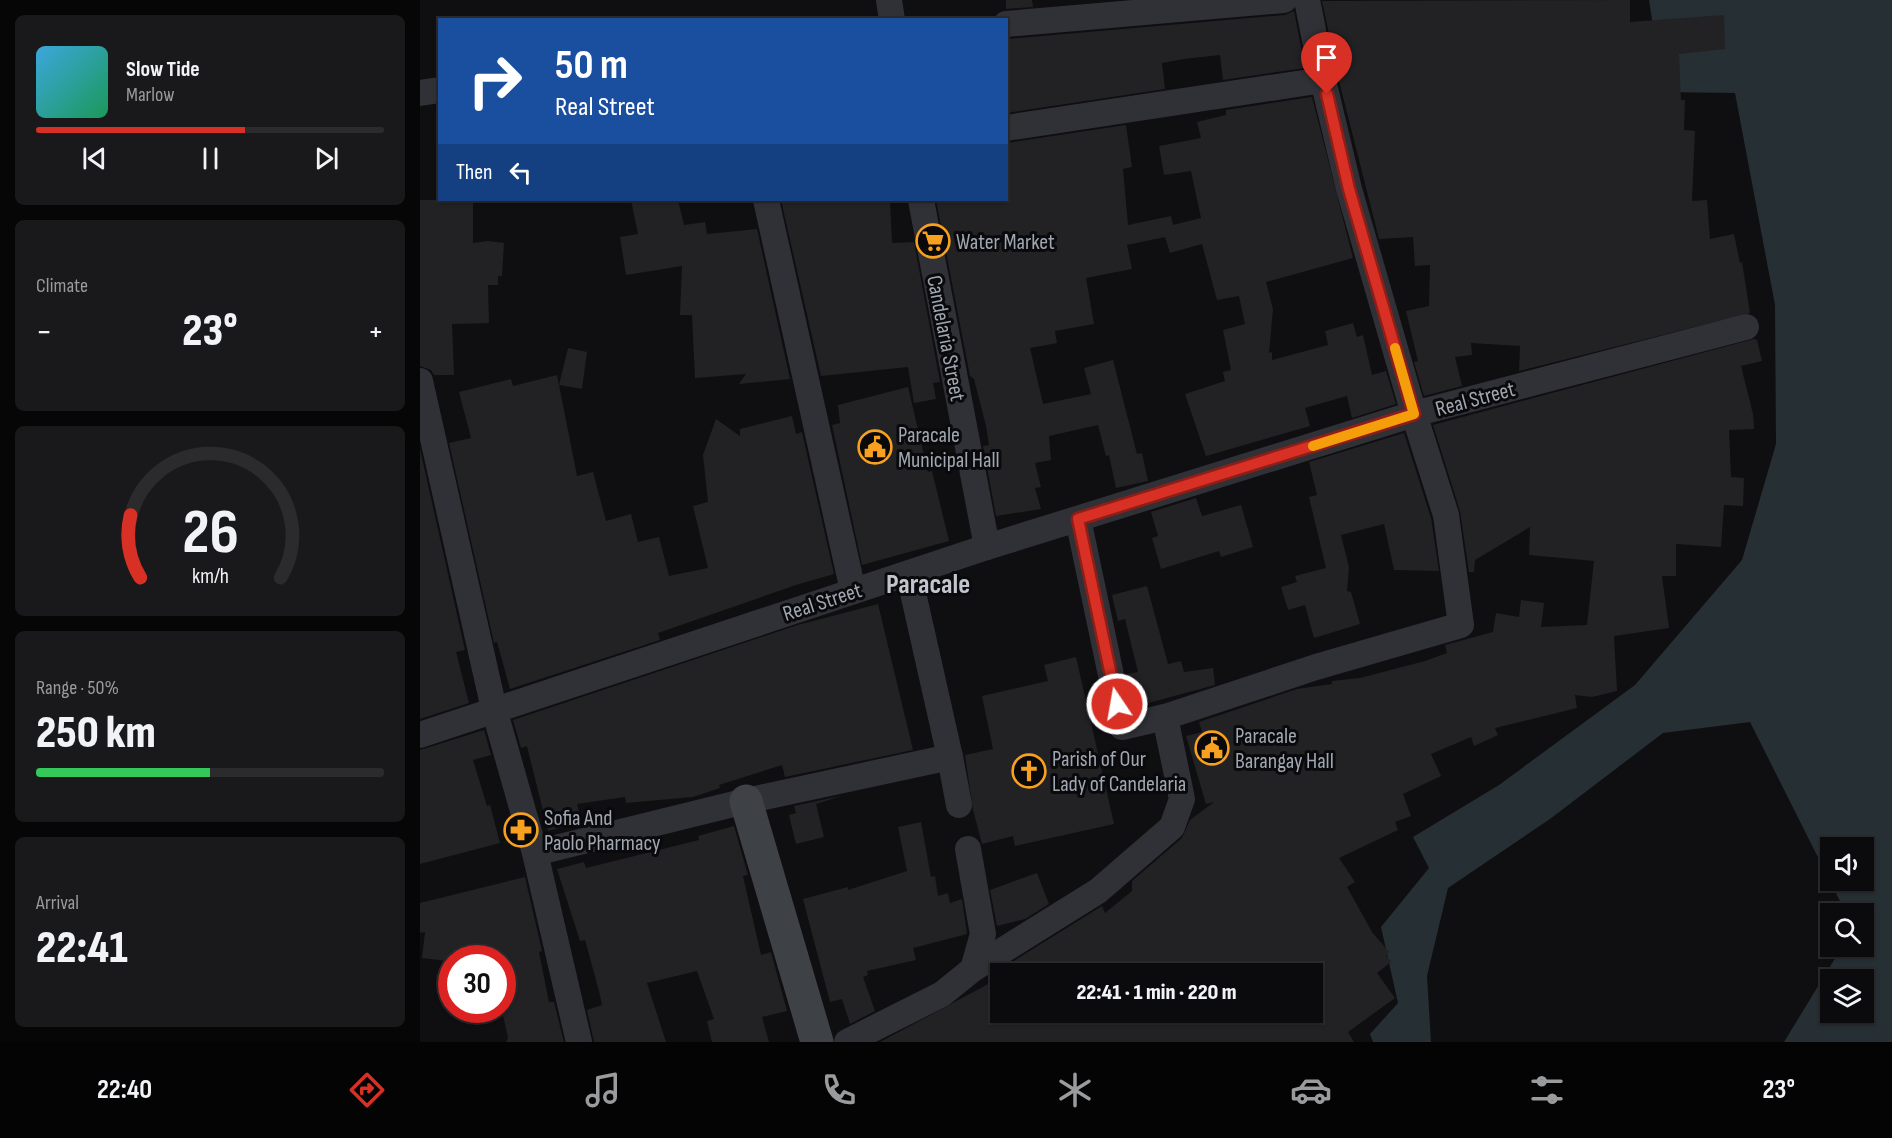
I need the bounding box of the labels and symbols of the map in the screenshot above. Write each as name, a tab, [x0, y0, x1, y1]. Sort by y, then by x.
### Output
pin	[1301, 32, 1352, 94]
supermarket icon: Water Market	[915, 223, 951, 259]
place label: Water Market	[956, 229, 1055, 256]
street label: Candelaria Street	[920, 273, 971, 404]
street label: Real Street	[1433, 376, 1518, 423]
place label: Paracale Municipal Hall	[898, 422, 1000, 474]
public building icon: Paracale Municipal Hall	[857, 429, 893, 465]
district label: Paracale	[886, 568, 970, 601]
street label: Real Street	[780, 577, 866, 628]
position arrow	[1085, 672, 1149, 736]
place label: Paracale Barangay Hall	[1235, 723, 1334, 775]
public building icon: Paracale Barangay Hall	[1194, 730, 1230, 766]
place label: Parish of Our Lady of Candelaria	[1052, 746, 1186, 798]
church icon: Parish of Our Lady of Candelaria	[1011, 753, 1047, 789]
place label: Sofia And Paolo Pharmacy	[544, 805, 661, 857]
pharmacy icon: Sofia And Paolo Pharmacy	[503, 812, 539, 848]
speed limit sign: 30	[438, 945, 516, 1023]

